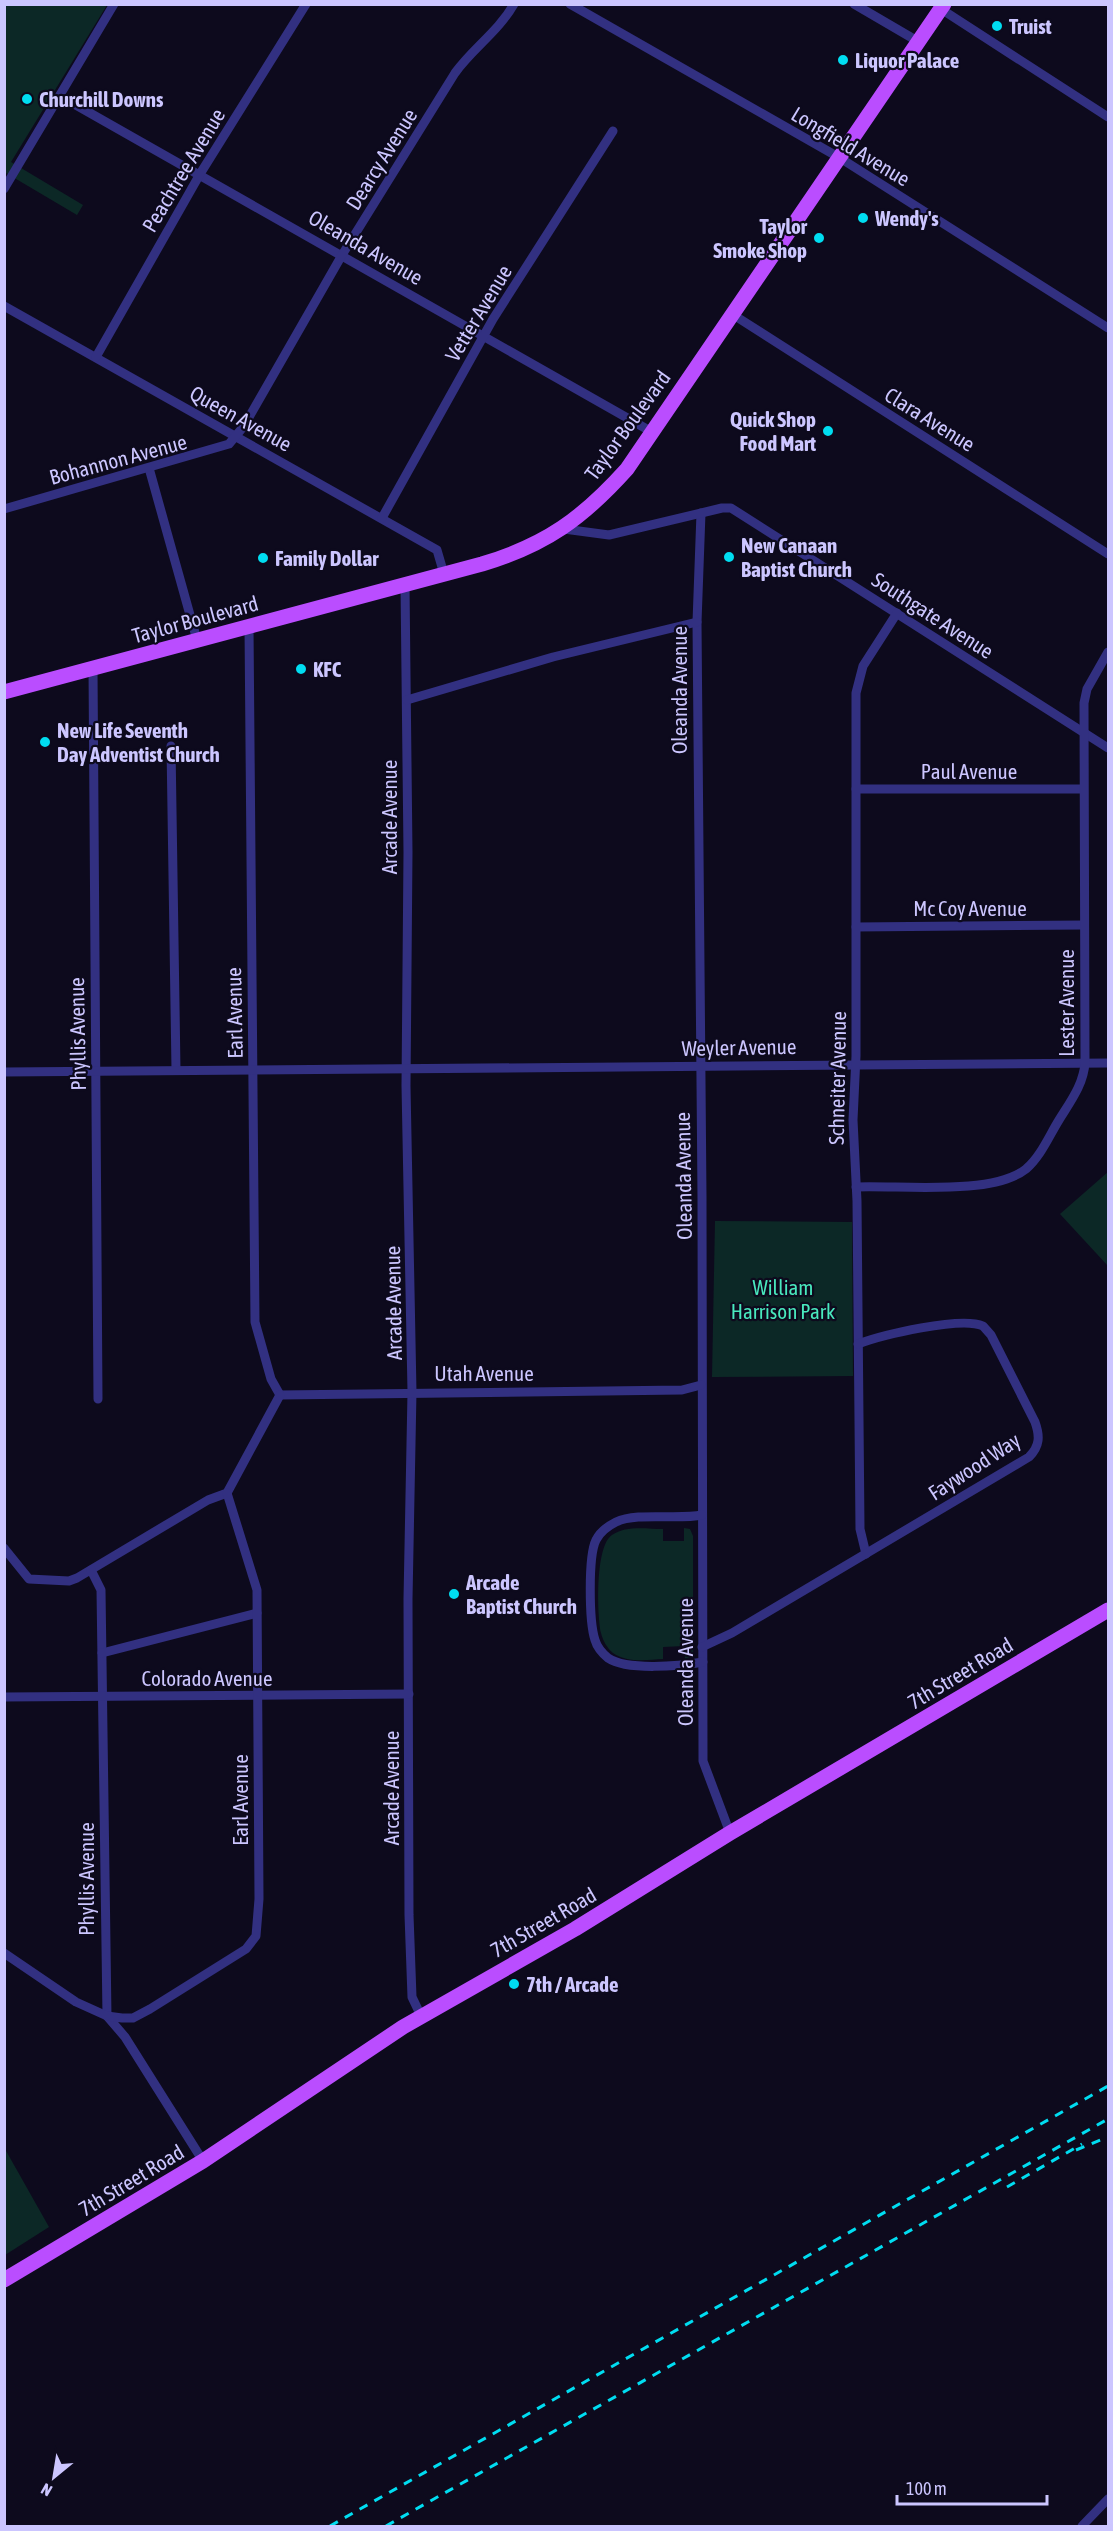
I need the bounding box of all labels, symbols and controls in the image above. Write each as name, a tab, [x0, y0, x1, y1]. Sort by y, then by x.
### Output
place label: Truist	[1009, 14, 1052, 38]
marker: Truist	[990, 19, 1004, 33]
place label: Liquor Palace	[855, 48, 959, 72]
marker: Liquor Palace	[836, 53, 850, 67]
place label: Churchill Downs	[39, 87, 164, 111]
marker: Churchill Downs	[20, 92, 34, 106]
street label: Longfield Avenue	[788, 101, 914, 191]
street label: Peachtree Avenue	[137, 104, 229, 236]
street label: Dearcy Avenue	[340, 104, 422, 214]
street label: Oleanda Avenue	[305, 205, 427, 289]
place label: Wendy's	[874, 206, 939, 230]
marker: Wendy's	[856, 211, 870, 225]
place label: Taylor Smoke Shop	[713, 214, 808, 262]
marker: Taylor Smoke Shop	[812, 231, 826, 245]
street label: Vetter Avenue	[440, 261, 516, 365]
street label: Taylor Boulevard	[579, 366, 675, 484]
street label: Queen Avenue	[186, 380, 296, 456]
street label: Clara Avenue	[881, 382, 979, 456]
place label: Quick Shop Food Mart	[730, 407, 816, 455]
marker: Quick Shop Food Mart	[821, 424, 835, 438]
street label: Bohannon Avenue	[47, 429, 189, 489]
place label: New Canaan Baptist Church	[741, 533, 852, 581]
place label: Family Dollar	[275, 546, 379, 570]
marker: New Canaan Baptist Church	[722, 550, 736, 564]
marker: Family Dollar	[256, 551, 270, 565]
street label: Southgate Avenue	[868, 567, 998, 663]
street label: Taylor Boulevard	[129, 591, 261, 647]
street label: Oleanda Avenue	[667, 626, 691, 754]
place label: KFC	[313, 657, 342, 681]
marker: KFC	[294, 662, 308, 676]
place label: New Life Seventh Day Adventist Church	[57, 718, 220, 766]
marker: New Life Seventh Day Adventist Church	[38, 735, 52, 749]
street label: Paul Avenue	[921, 759, 1017, 783]
street label: Arcade Avenue	[377, 760, 401, 874]
street label: Mc Coy Avenue	[913, 896, 1027, 920]
street label: Lester Avenue	[1054, 949, 1078, 1057]
street label: Earl Avenue	[221, 967, 247, 1059]
street label: Phyllis Avenue	[64, 977, 90, 1091]
street label: Schneiter Avenue	[824, 1011, 850, 1145]
street label: Weyler Avenue	[681, 1034, 797, 1060]
street label: Oleanda Avenue	[670, 1112, 696, 1240]
street label: Arcade Avenue	[380, 1246, 406, 1360]
park label: William Harrison Park	[731, 1275, 835, 1323]
street label: Utah Avenue	[434, 1361, 534, 1385]
street label: Faywood Way	[924, 1427, 1025, 1504]
place label: Arcade Baptist Church	[465, 1570, 577, 1618]
marker: Arcade Baptist Church	[447, 1587, 461, 1601]
street label: Oleanda Avenue	[673, 1598, 697, 1726]
street label: 7th Street Road	[903, 1632, 1017, 1714]
street label: Colorado Avenue	[142, 1666, 272, 1690]
street label: Arcade Avenue	[379, 1731, 403, 1845]
street label: Earl Avenue	[228, 1754, 252, 1846]
street label: Phyllis Avenue	[74, 1822, 98, 1936]
street label: 7th Street Road	[486, 1882, 600, 1962]
place label: 7th / Arcade	[526, 1972, 618, 1996]
marker: 7th / Arcade	[507, 1977, 521, 1991]
street label: 7th Street Road	[74, 2139, 188, 2221]
north arrow	[24, 2447, 84, 2507]
scale bar	[897, 2468, 1047, 2506]
text: 100 m	[906, 2478, 947, 2499]
text: N	[38, 2480, 55, 2500]

